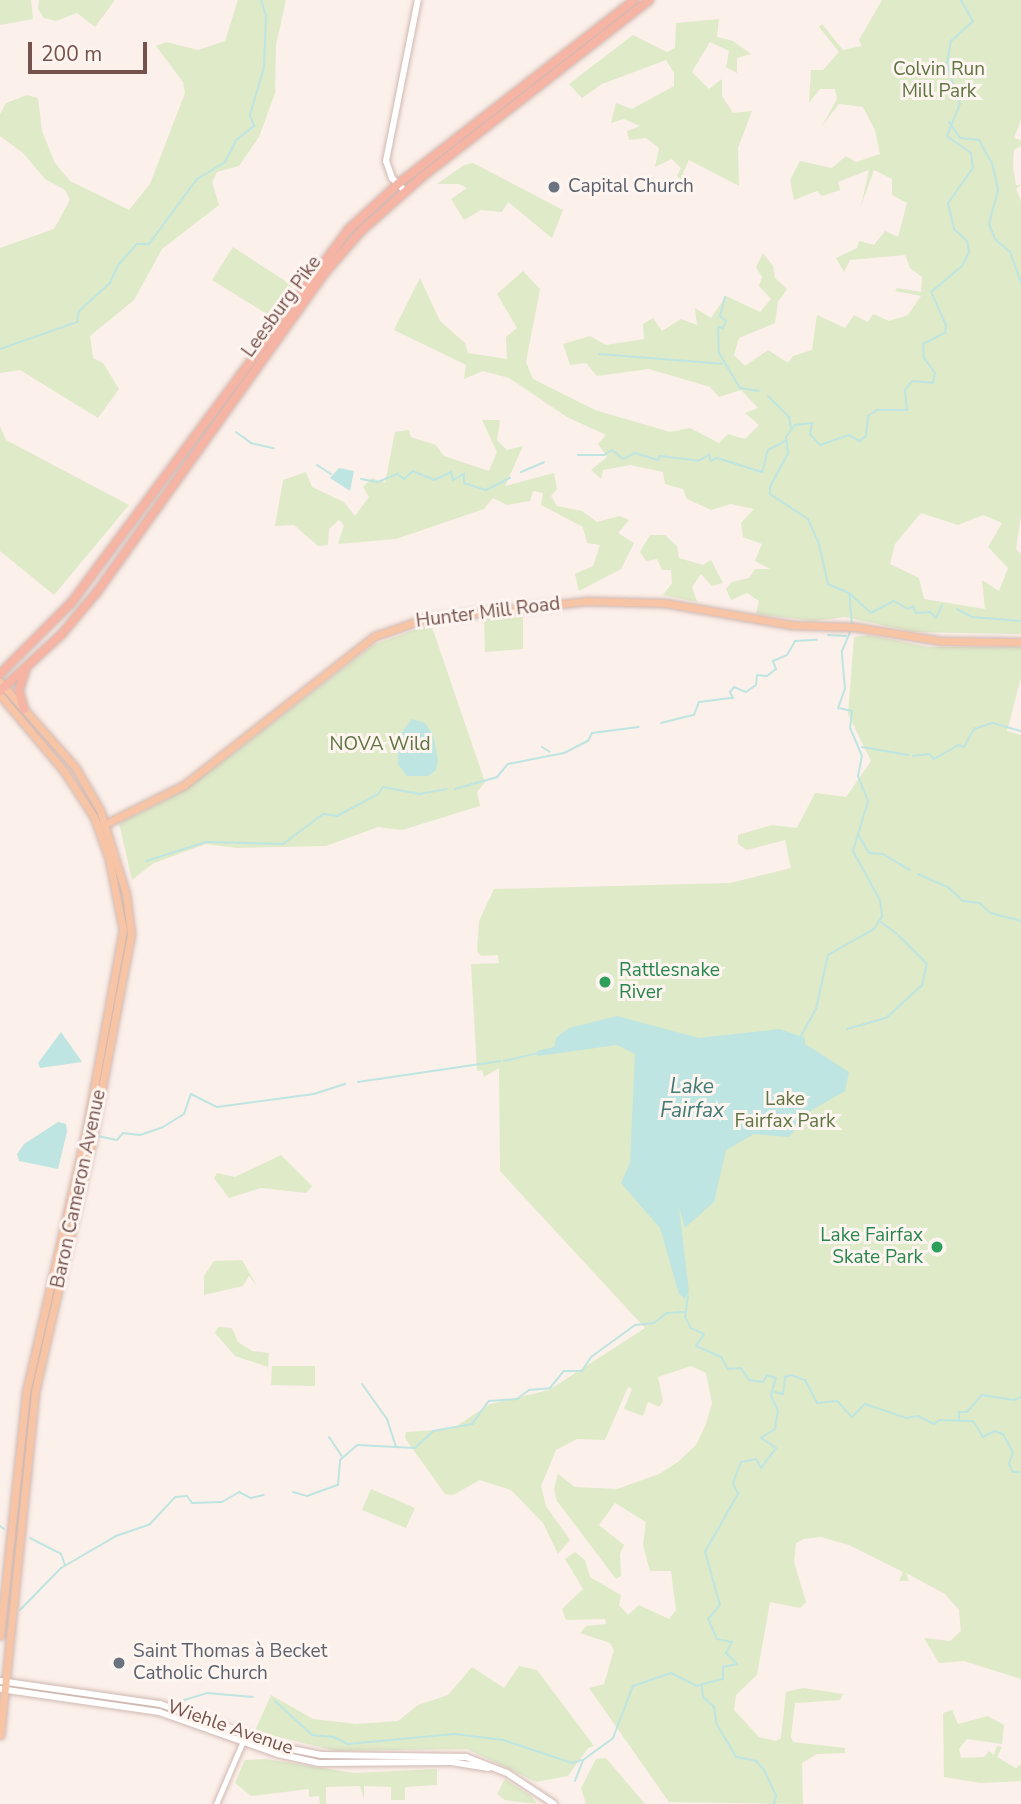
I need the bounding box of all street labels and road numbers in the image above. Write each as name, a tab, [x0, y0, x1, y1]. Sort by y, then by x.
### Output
street label: Leesburg Pike	[238, 252, 326, 362]
street label: Hunter Mill Road	[415, 593, 561, 633]
street label: Baron Cameron Avenue	[47, 1088, 111, 1290]
street label: Wiehle Avenue	[164, 1696, 296, 1760]

